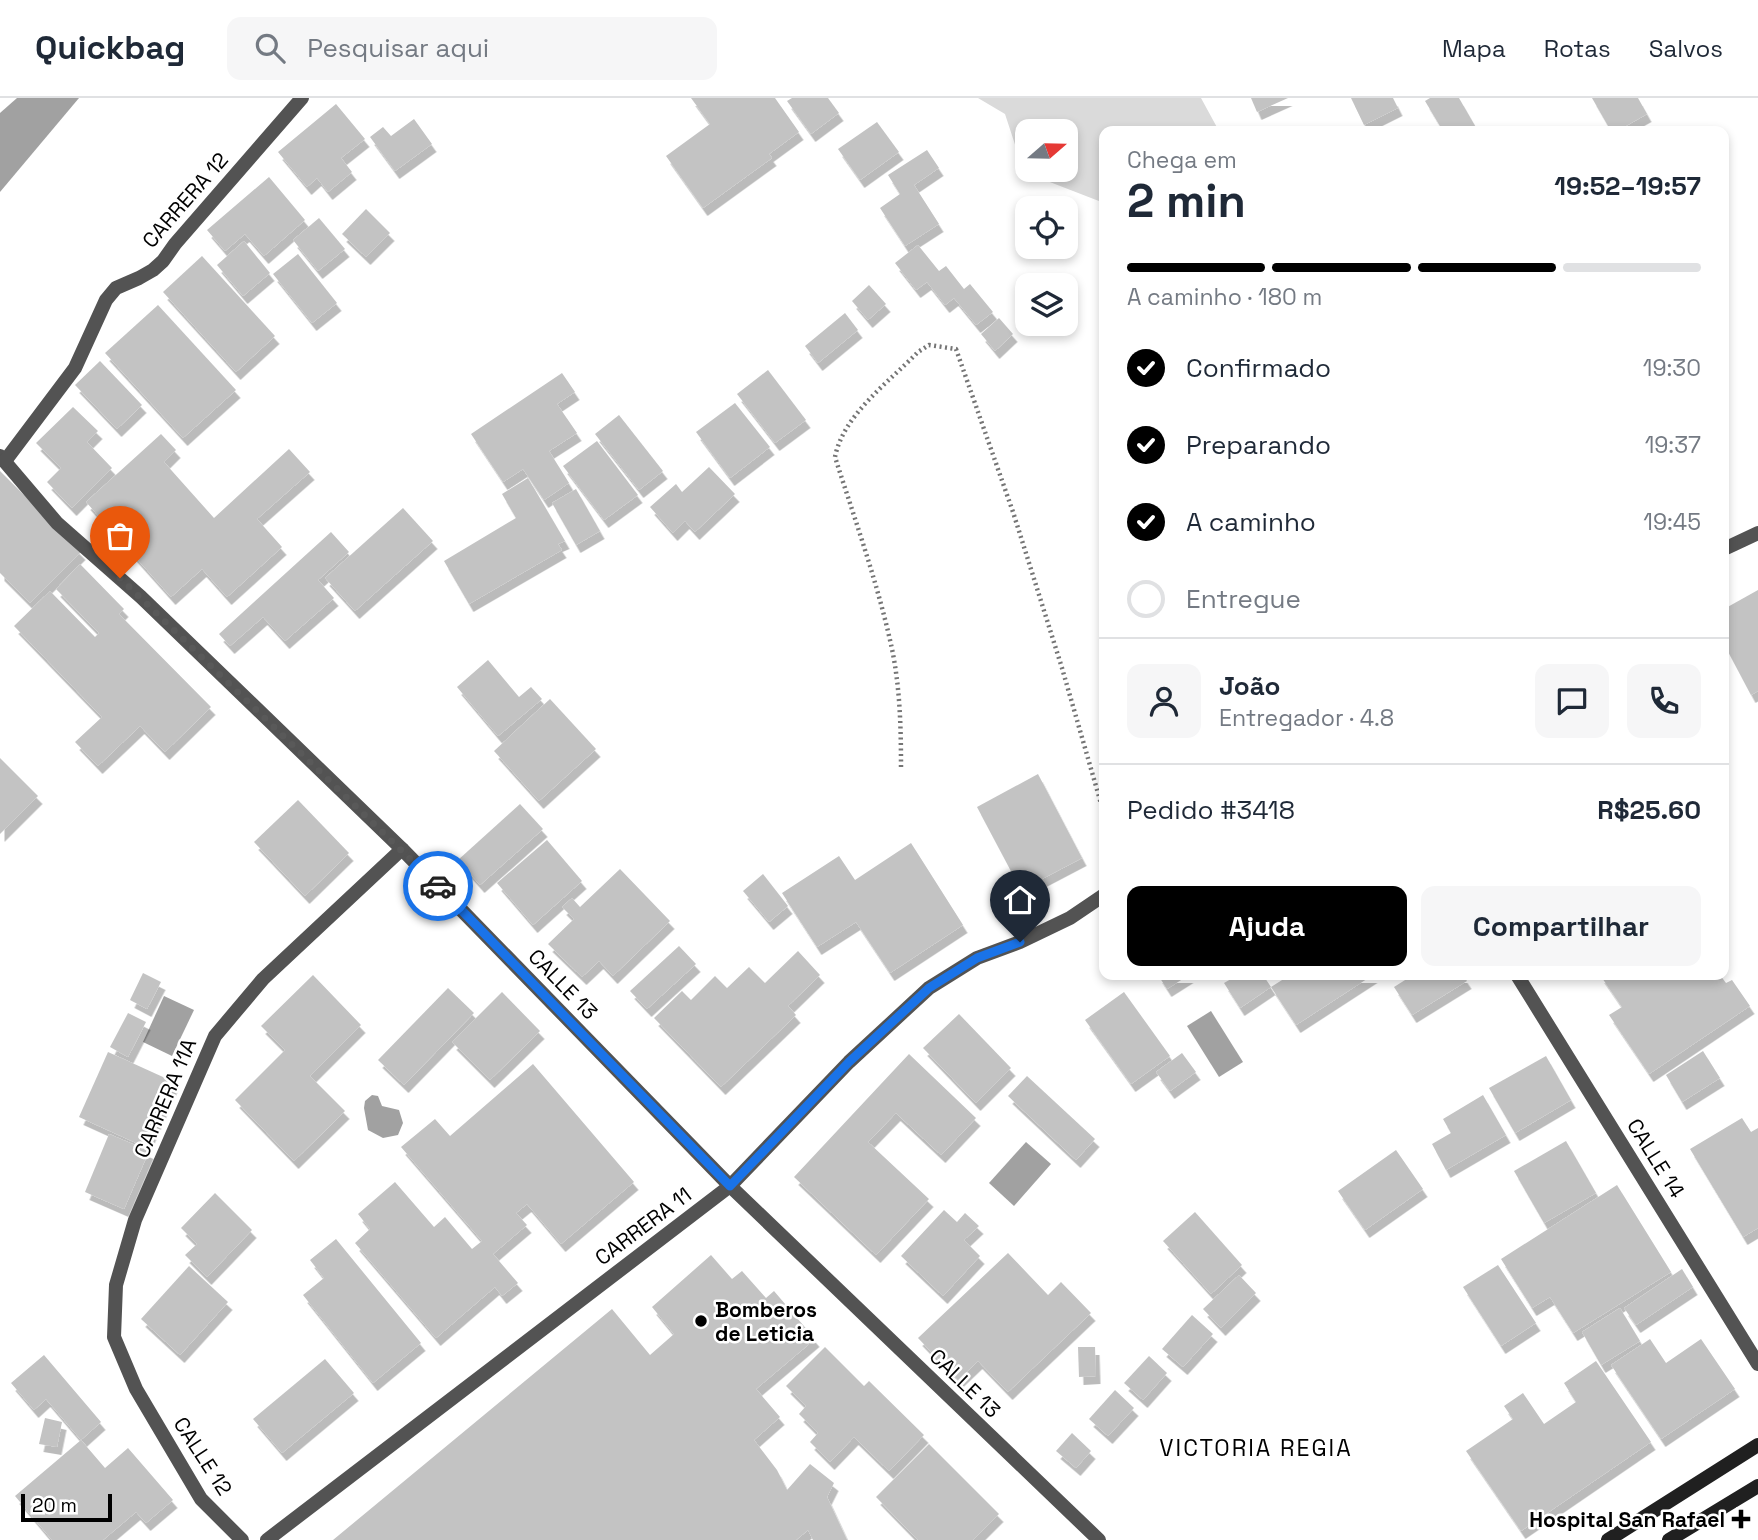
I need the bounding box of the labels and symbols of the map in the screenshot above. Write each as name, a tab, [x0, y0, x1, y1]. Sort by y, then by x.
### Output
north arrow	[1015, 119, 1078, 182]
street label: CARRERA 12	[136, 147, 234, 253]
pin	[90, 506, 150, 578]
courier	[403, 851, 473, 921]
pin	[990, 870, 1050, 942]
street label: CALLE 13	[523, 943, 603, 1025]
street label: CARRERA 11A	[128, 1034, 202, 1162]
street label: CALLE 14	[1621, 1113, 1691, 1203]
street label: CARRERA 11	[589, 1181, 697, 1271]
place label: Bomberos de Leticia	[715, 1296, 817, 1347]
marker: Bomberos de Leticia	[693, 1313, 709, 1329]
street label: CALLE 13	[924, 1343, 1006, 1423]
street label: CALLE 12	[168, 1412, 238, 1500]
district label: VICTORIA REGIA	[1159, 1433, 1353, 1463]
scale bar	[21, 1491, 112, 1523]
place label: Hospital San Rafael	[1529, 1506, 1725, 1533]
marker: Hospital San Rafael	[1731, 1509, 1751, 1529]

